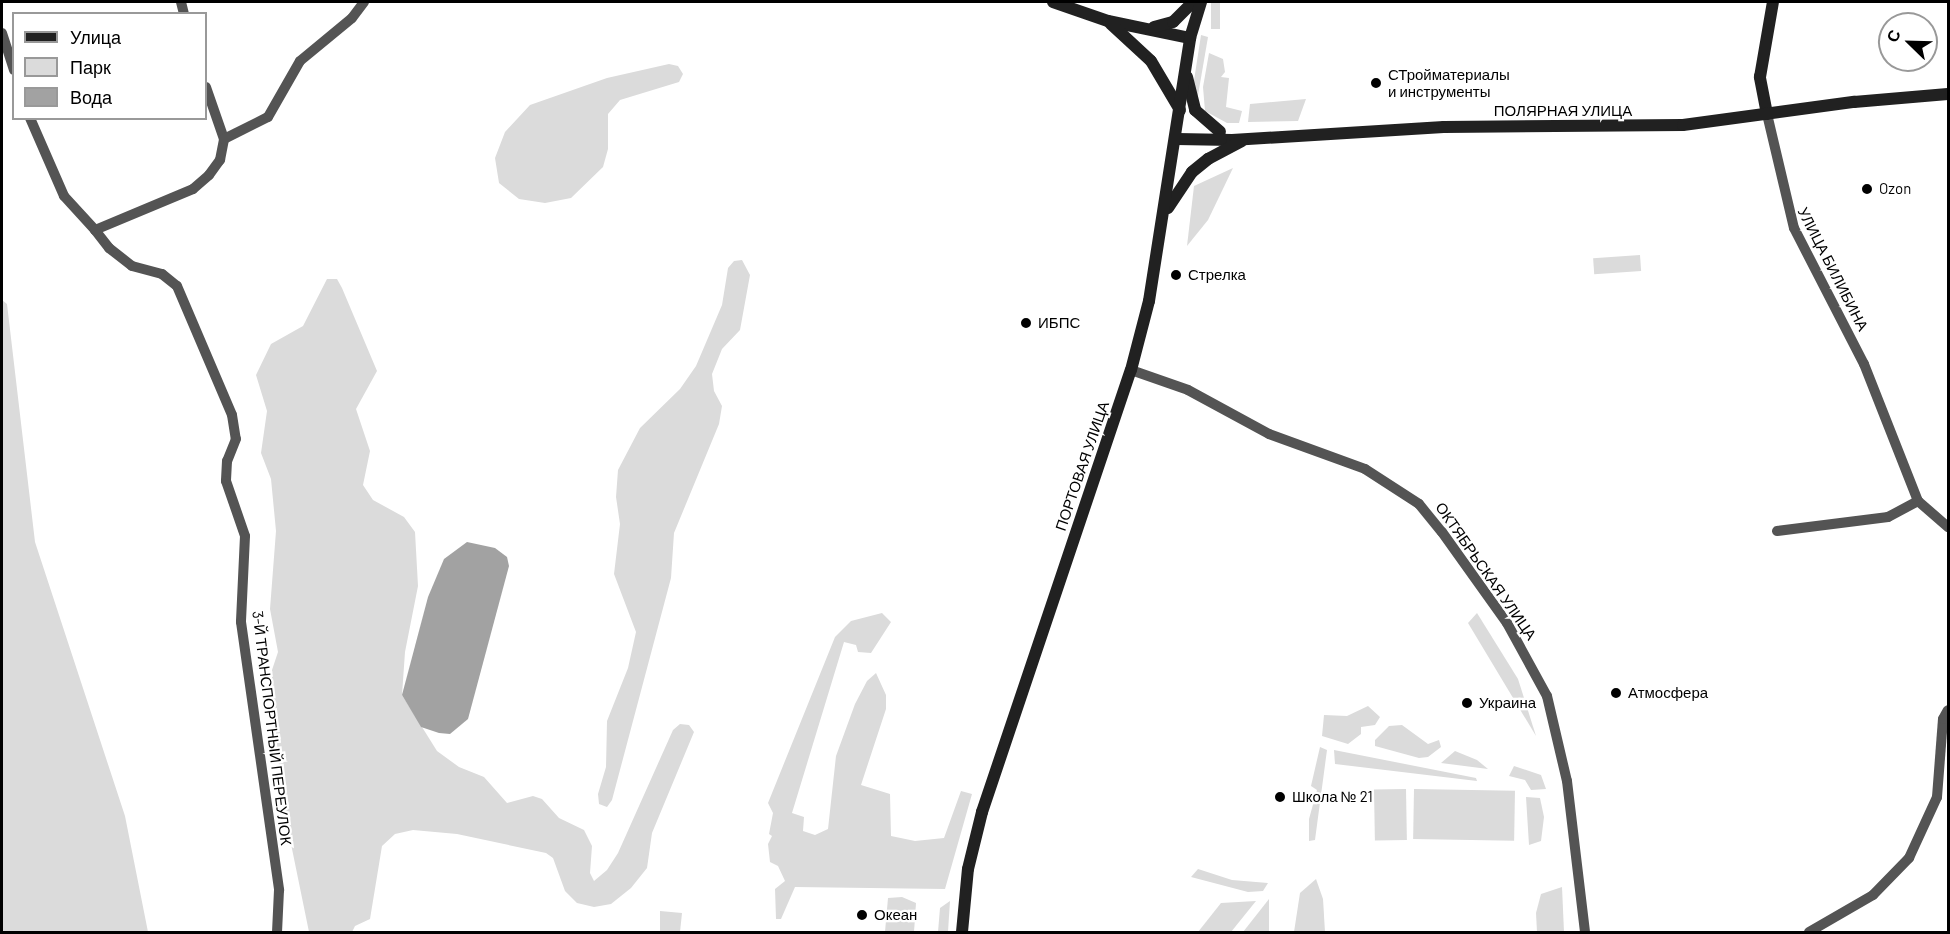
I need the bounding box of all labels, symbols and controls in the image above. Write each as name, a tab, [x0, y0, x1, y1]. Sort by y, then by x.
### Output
legend	[12, 12, 207, 120]
north arrow	[1878, 12, 1938, 72]
text: Улица	[70, 26, 121, 48]
text: С	[1882, 27, 1904, 45]
text: Парк	[70, 56, 111, 78]
place label: СТройматериалы и инструменты	[1388, 65, 1510, 100]
marker: СТройматериалы и инструменты	[1369, 76, 1383, 90]
text: Вода	[70, 86, 112, 108]
street label: ПОЛЯРНАЯ УЛИЦА	[1494, 102, 1632, 120]
place label: Ozon	[1879, 180, 1911, 198]
marker: Ozon	[1860, 182, 1874, 196]
street label: УЛИЦА БИЛИБИНА	[1794, 204, 1872, 334]
place label: Стрелка	[1188, 266, 1246, 284]
marker: Стрелка	[1169, 268, 1183, 282]
place label: ИБПС	[1038, 314, 1080, 332]
marker: ИБПС	[1019, 316, 1033, 330]
street label: ПОРТОВАЯ УЛИЦА	[1051, 399, 1113, 533]
street label: ОКТЯБРЬСКАЯ УЛИЦА	[1432, 499, 1540, 643]
street label: 3-Й ТРАНСПОРТНЫЙ ПЕРЕУЛОК	[249, 610, 295, 846]
place label: Атмосфера	[1628, 684, 1708, 702]
marker: Атмосфера	[1609, 686, 1623, 700]
place label: Украина	[1479, 694, 1536, 712]
marker: Украина	[1460, 696, 1474, 710]
place label: Школа № 21	[1292, 788, 1373, 806]
marker: Школа № 21	[1273, 790, 1287, 804]
place label: Океан	[874, 906, 917, 924]
marker: Океан	[855, 908, 869, 922]

